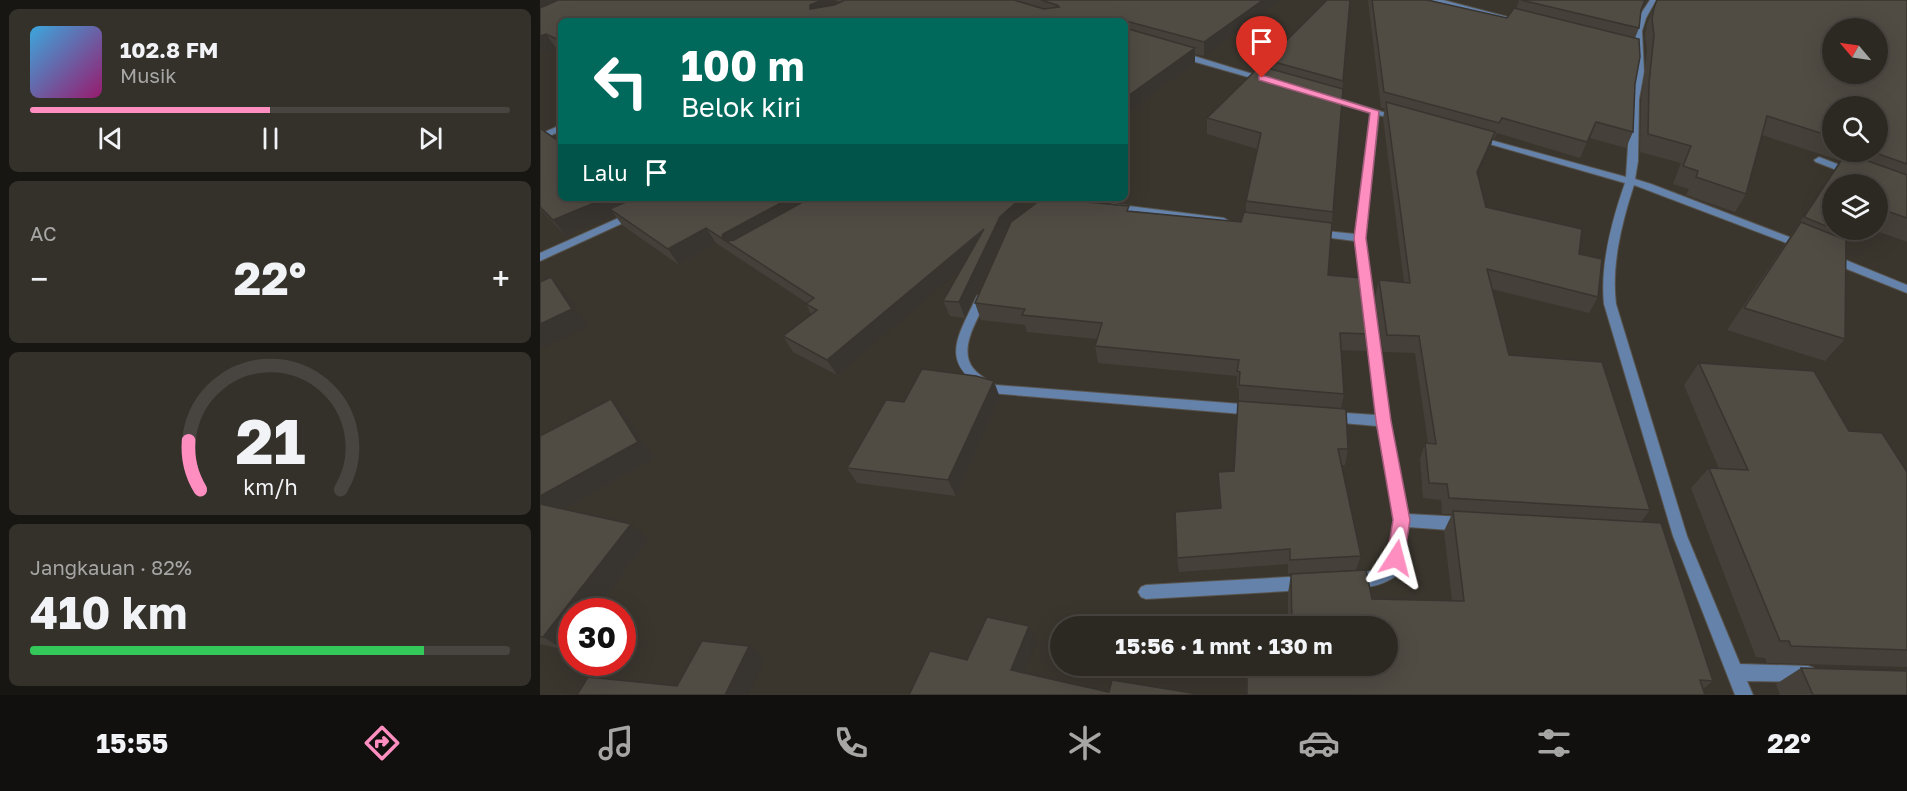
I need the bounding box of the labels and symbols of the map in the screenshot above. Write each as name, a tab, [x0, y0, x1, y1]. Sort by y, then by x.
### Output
pin	[1236, 16, 1287, 78]
north arrow	[1822, 18, 1888, 84]
position arrow	[1364, 526, 1428, 590]
speed limit sign: 30	[558, 598, 636, 676]

